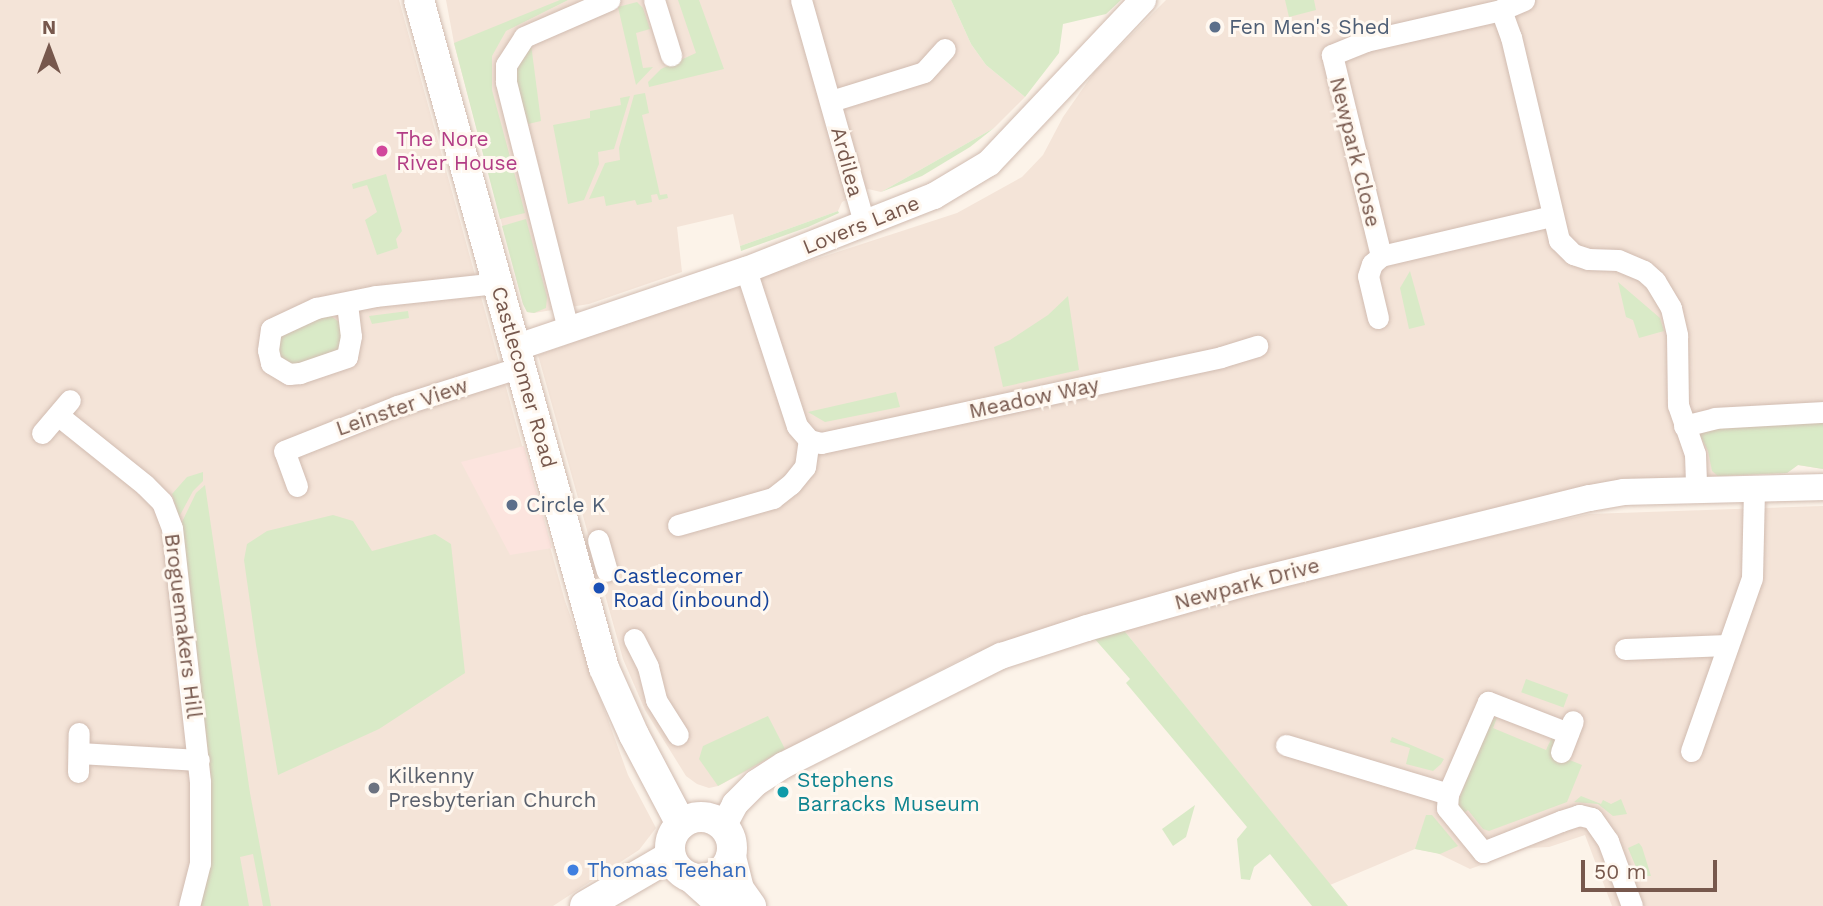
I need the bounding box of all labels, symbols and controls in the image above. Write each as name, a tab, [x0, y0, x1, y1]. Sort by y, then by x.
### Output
north arrow	[14, 14, 84, 84]
place label: Fen Men's Shed	[1229, 14, 1390, 40]
text: N	[42, 16, 56, 39]
marker: Fen Men's Shed	[1207, 19, 1223, 35]
street label: Newpark Close	[1324, 74, 1386, 230]
street label: Ardilea	[826, 124, 868, 200]
place label: The Nore River House	[396, 126, 518, 176]
marker: The Nore River House	[374, 143, 390, 159]
street label: Lovers Lane	[799, 190, 923, 260]
street label: Castlecomer Road	[486, 283, 562, 471]
street label: Leinster View	[332, 372, 472, 442]
street label: Meadow Way	[966, 372, 1102, 424]
place label: Circle K	[526, 492, 605, 518]
marker: Circle K	[504, 497, 520, 513]
street label: Broguemakers Hill	[159, 532, 207, 720]
street label: Newpark Drive	[1171, 552, 1323, 616]
place label: Castlecomer Road (inbound)	[613, 563, 770, 613]
marker: Castlecomer Road (inbound)	[591, 580, 607, 596]
place label: Kilkenny Presbyterian Church	[388, 763, 596, 813]
place label: Stephens Barracks Museum	[797, 767, 980, 817]
marker: Kilkenny Presbyterian Church	[366, 780, 382, 796]
marker: Stephens Barracks Museum	[775, 784, 791, 800]
scale bar	[1585, 846, 1722, 890]
place label: Thomas Teehan	[587, 857, 747, 883]
text: 50 m	[1594, 859, 1646, 884]
marker: Thomas Teehan	[565, 862, 581, 878]

